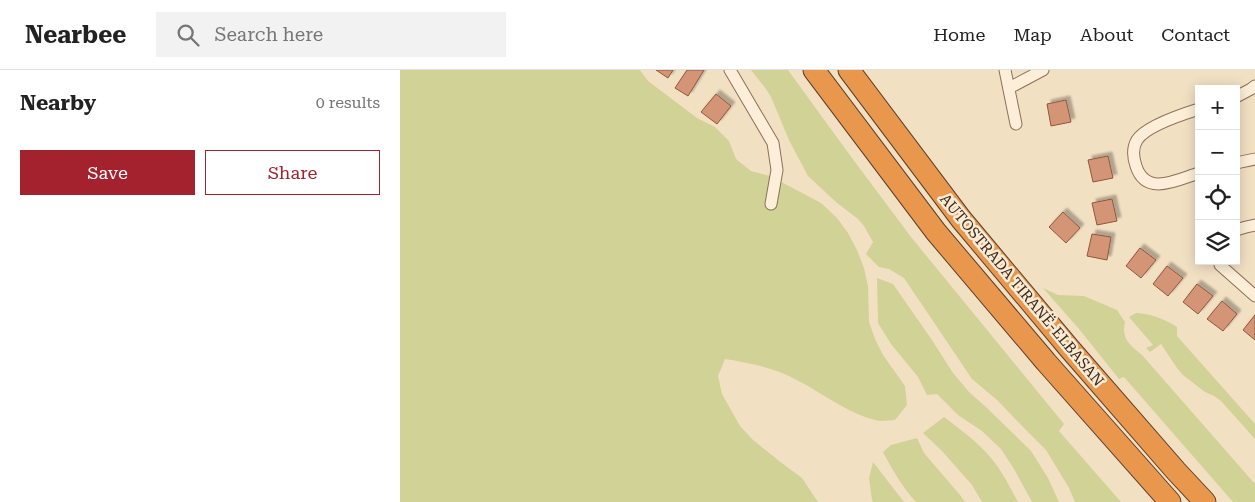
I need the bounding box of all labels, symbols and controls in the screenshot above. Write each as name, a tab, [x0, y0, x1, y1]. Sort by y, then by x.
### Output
search box	[156, 12, 506, 57]
text: Nearbee	[25, 21, 126, 49]
icon: search	[174, 21, 202, 49]
text: Search here	[214, 23, 323, 46]
text: Home	[933, 24, 985, 45]
text: Map	[1013, 24, 1052, 45]
text: About	[1080, 24, 1133, 45]
text: Contact	[1161, 24, 1230, 45]
map controls	[1195, 85, 1240, 265]
button: +	[1195, 85, 1240, 130]
text: Nearby	[20, 91, 96, 115]
text: 0 results	[316, 93, 380, 112]
button: −	[1195, 130, 1240, 175]
button: Save	[20, 150, 195, 195]
button: Share	[205, 150, 380, 195]
button: locate	[1195, 175, 1240, 220]
street label: AUTOSTRADA TIRANË-ELBASAN	[936, 190, 1108, 390]
button: layers	[1195, 220, 1240, 265]

